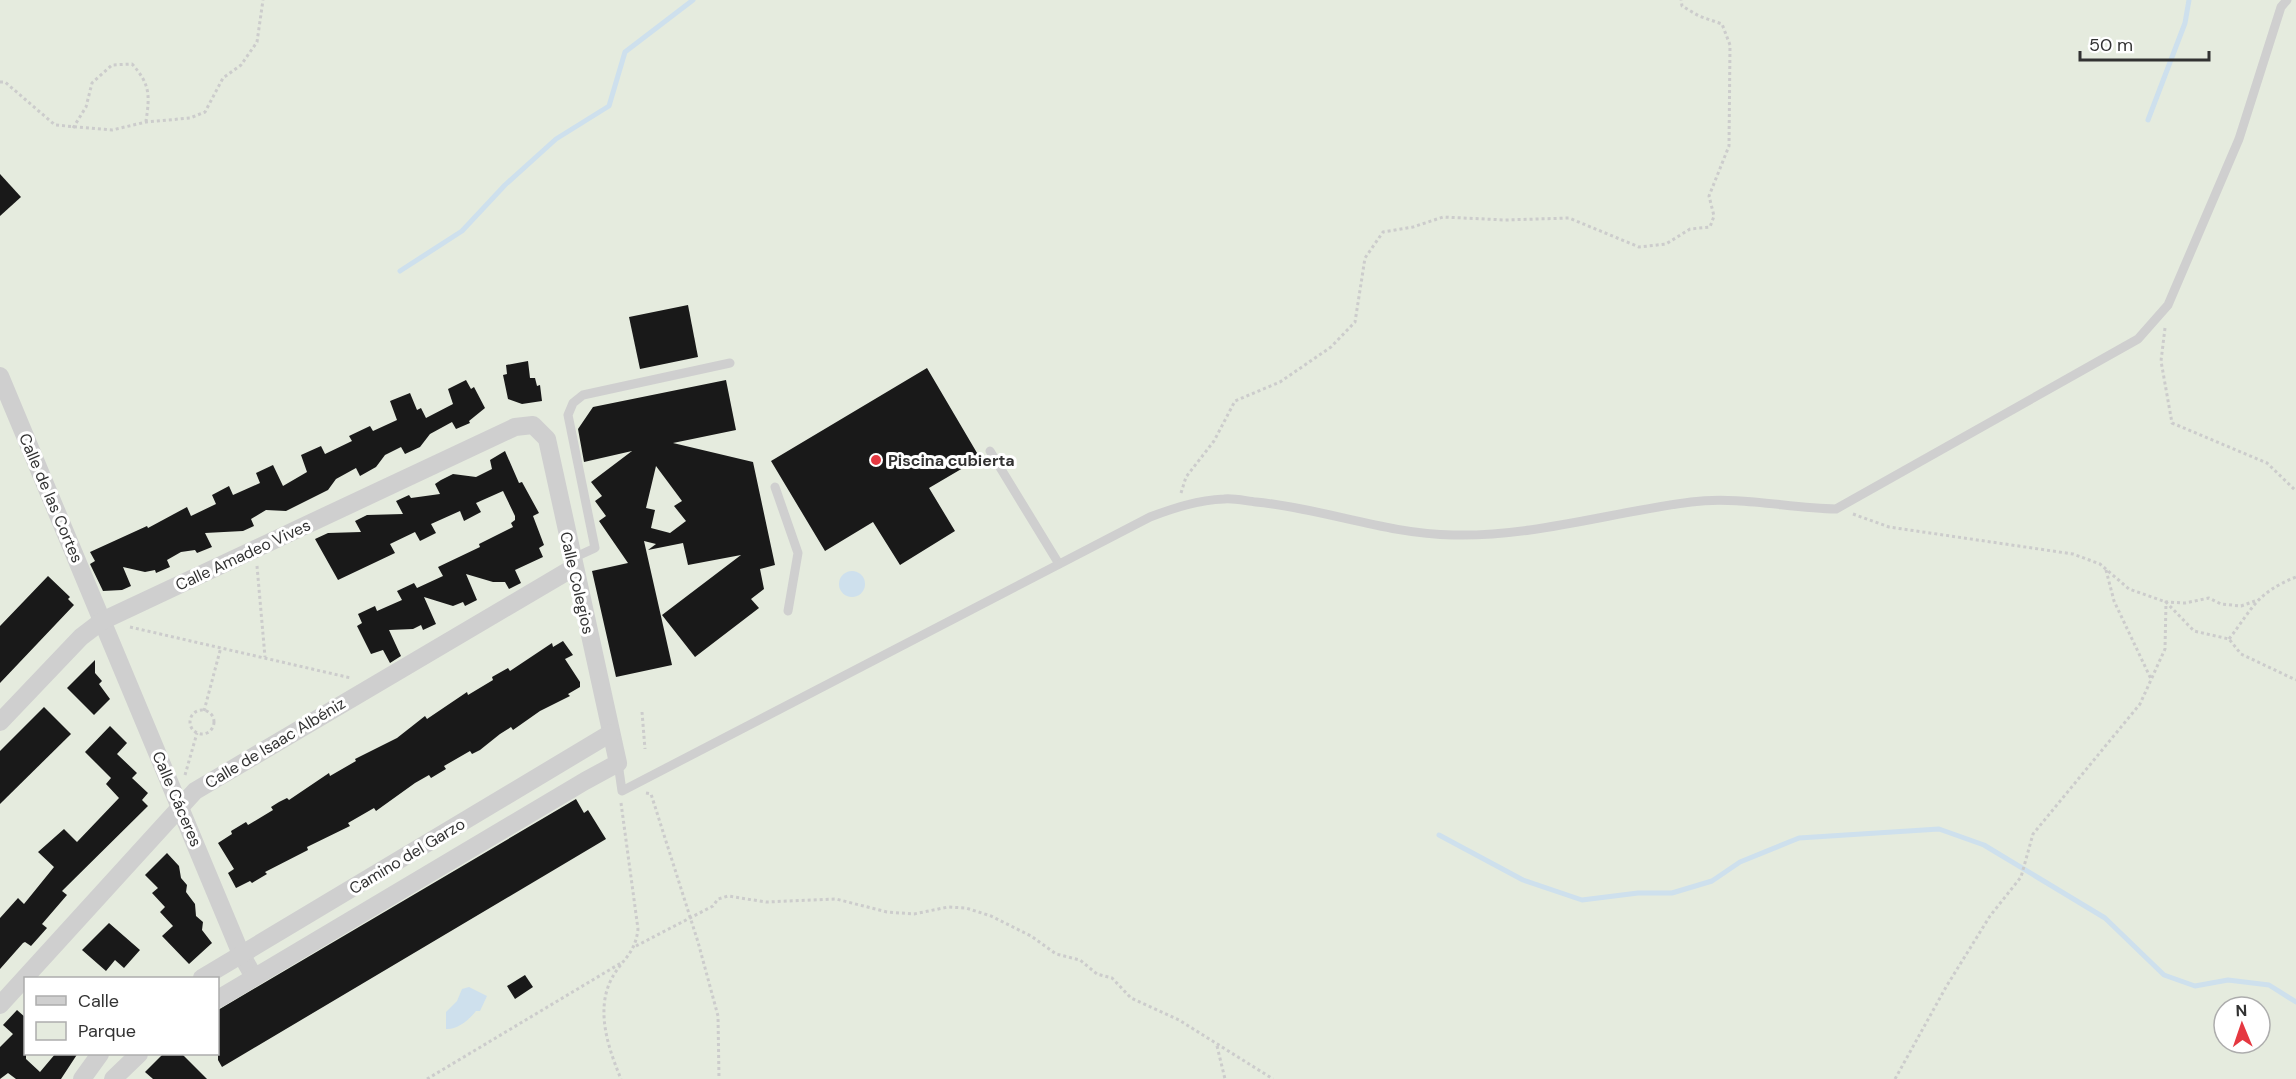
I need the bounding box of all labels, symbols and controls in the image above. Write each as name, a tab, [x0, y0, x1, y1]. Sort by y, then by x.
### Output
scale bar	[2080, 24, 2209, 62]
text: 50 m	[2089, 33, 2133, 57]
street label: Calle de las Cortes	[14, 430, 88, 566]
place label: Piscina cubierta	[888, 450, 1015, 471]
marker: Piscina cubierta	[869, 453, 883, 467]
street label: Calle Amadeo Vives	[172, 514, 314, 596]
street label: Calle Colegios	[555, 530, 599, 636]
street label: Calle de Isaac Albéniz	[201, 693, 349, 793]
street label: Calle Cáceres	[147, 748, 207, 850]
street label: Camino del Garzo	[345, 813, 469, 899]
legend	[24, 977, 219, 1055]
text: Calle	[78, 989, 119, 1013]
north arrow	[2212, 995, 2272, 1055]
text: N	[2235, 1000, 2248, 1021]
text: Parque	[78, 1019, 136, 1043]

